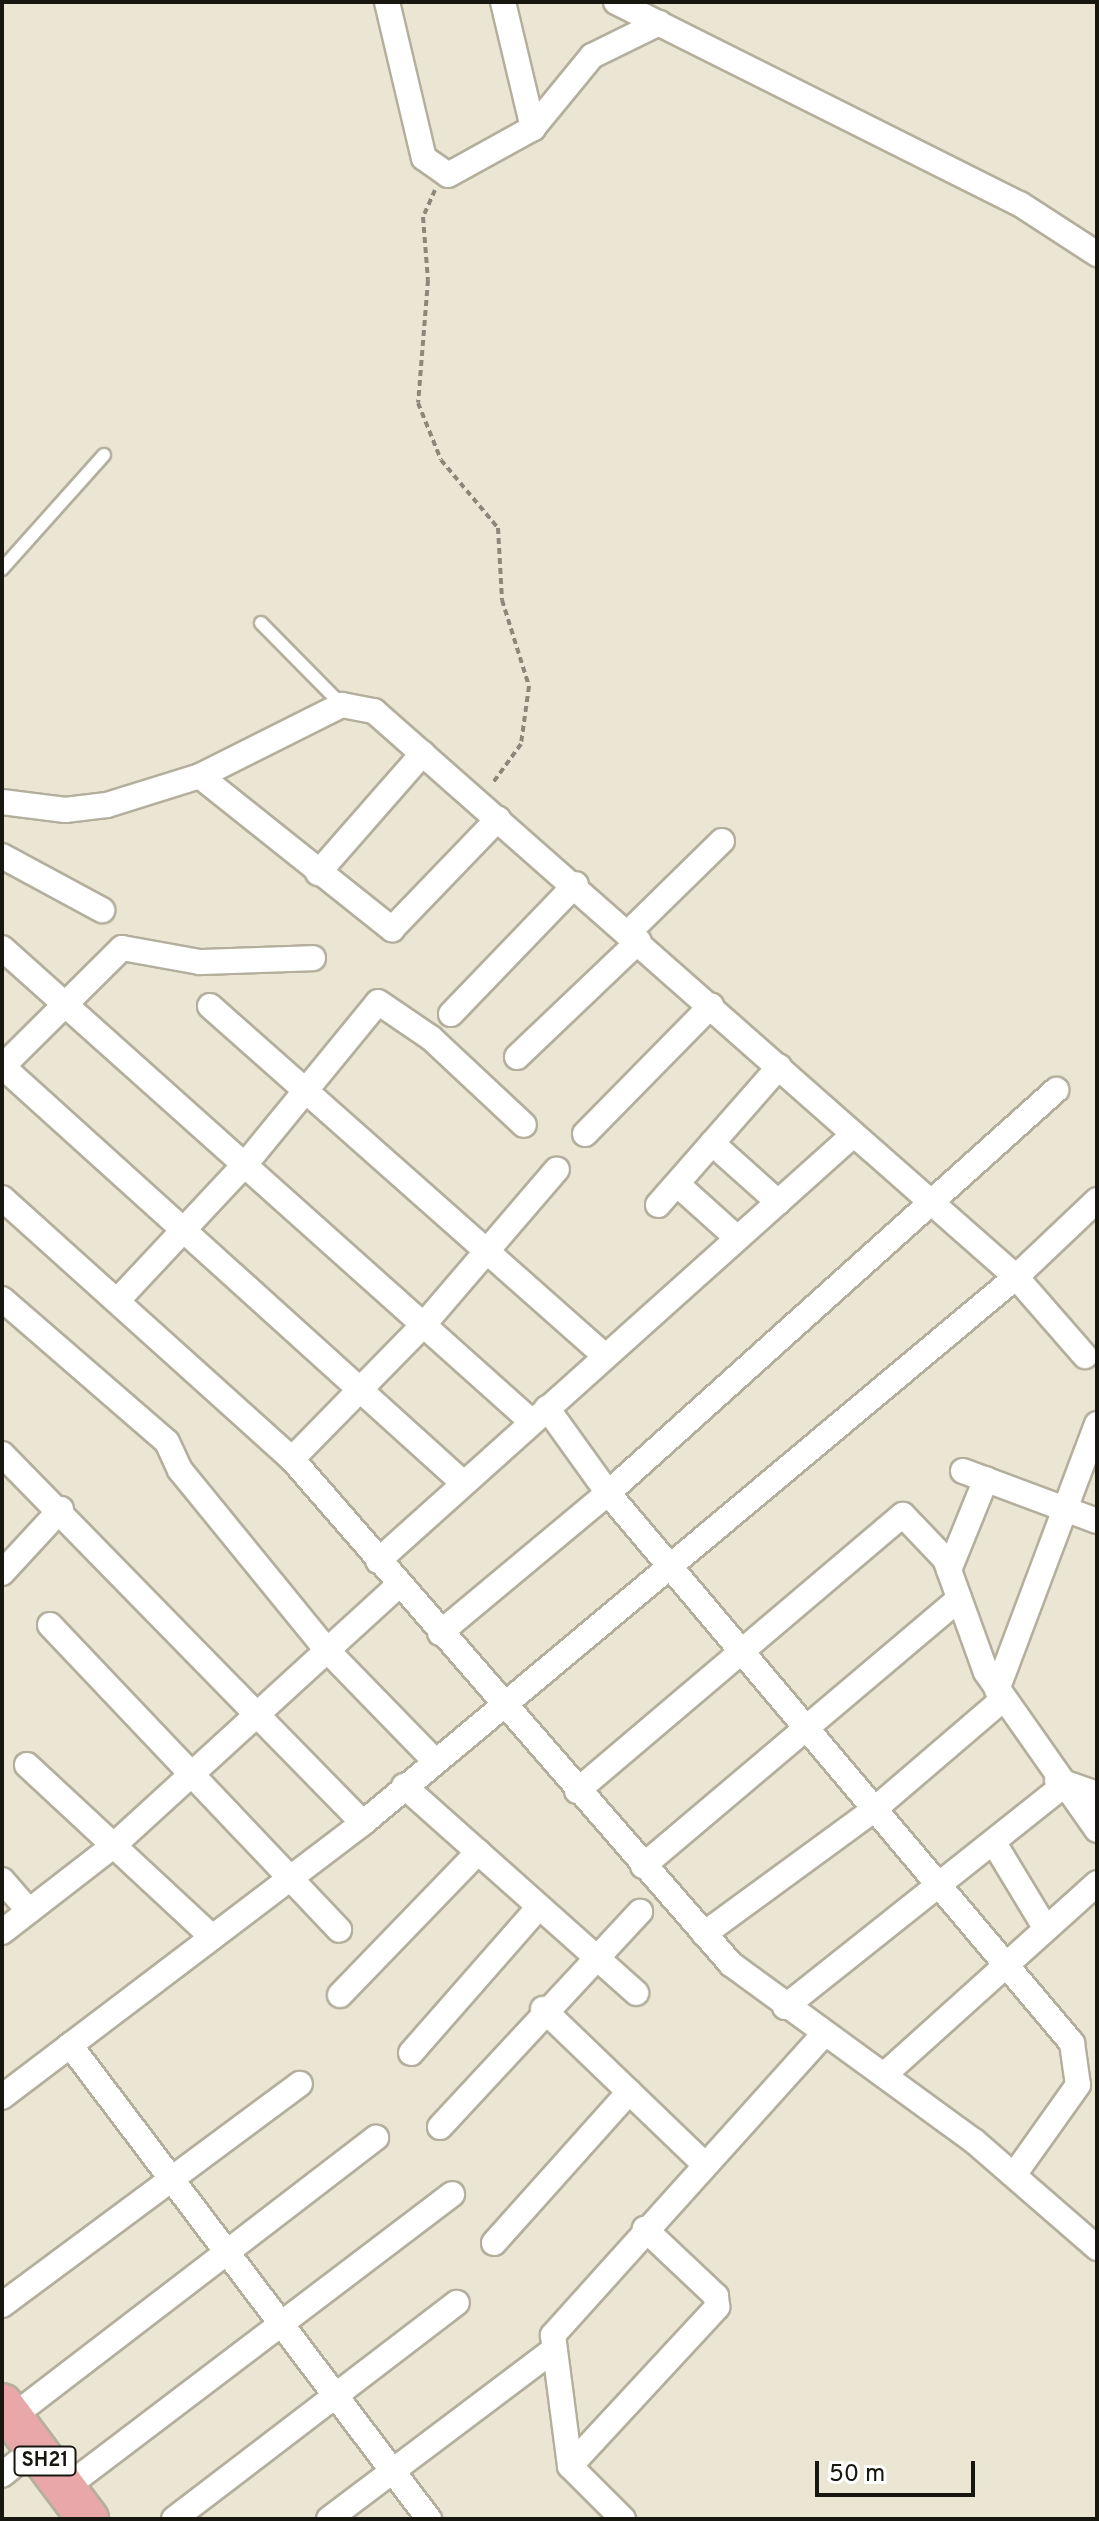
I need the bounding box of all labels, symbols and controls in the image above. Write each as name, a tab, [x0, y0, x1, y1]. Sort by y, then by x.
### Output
road number: SH21	[13, 2445, 77, 2477]
scale bar	[819, 2445, 979, 2495]
text: 50 m	[829, 2460, 885, 2490]

